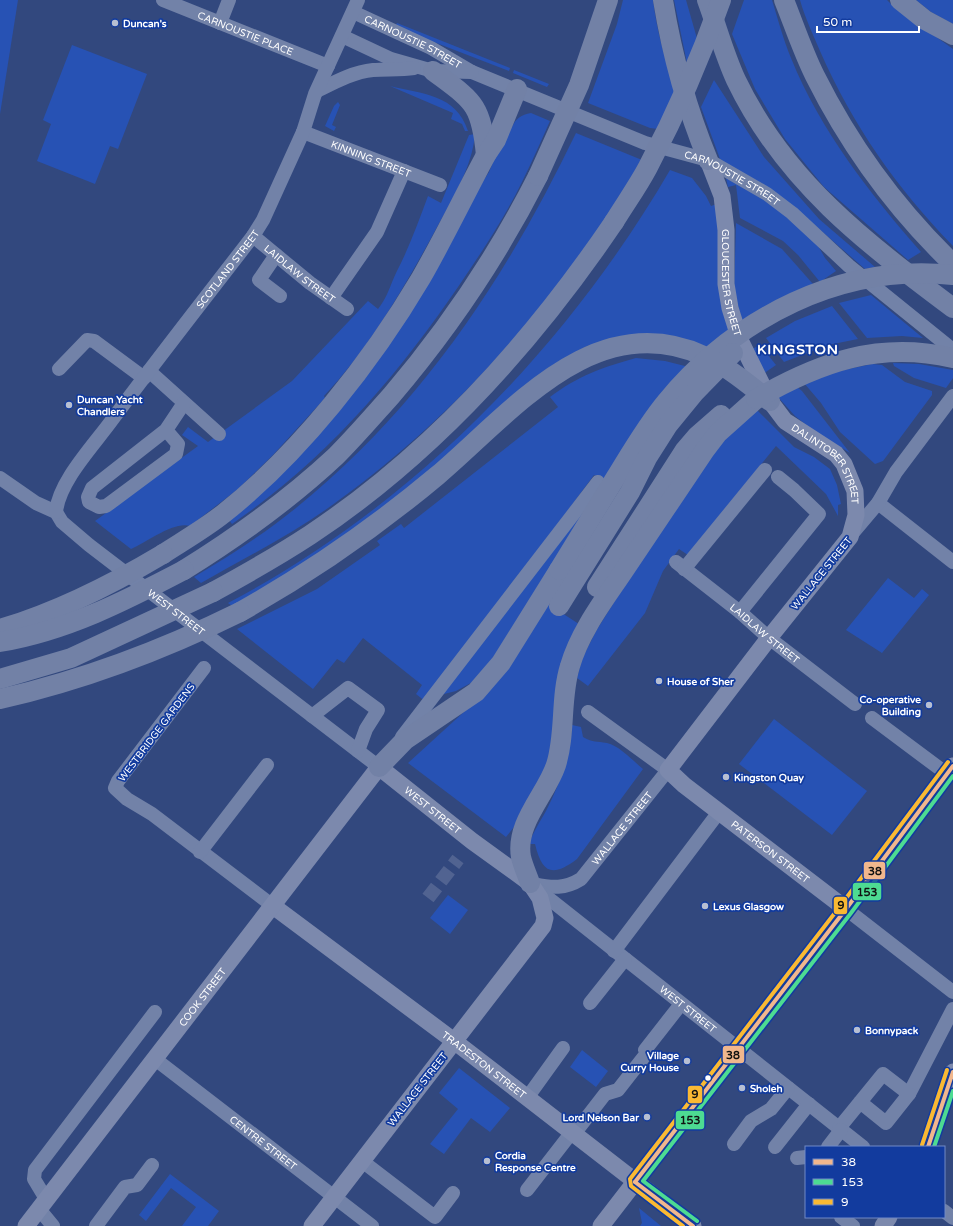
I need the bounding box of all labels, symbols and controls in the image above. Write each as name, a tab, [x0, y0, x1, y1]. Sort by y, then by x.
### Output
scale bar	[817, 8, 919, 34]
street label: CARNOUSTIE PLACE	[196, 9, 295, 58]
street label: CARNOUSTIE STREET	[362, 13, 463, 72]
text: 50 m	[823, 15, 852, 29]
marker: Duncan's	[110, 18, 120, 28]
place label: Duncan's	[123, 18, 167, 30]
street label: KINNING STREET	[329, 138, 412, 180]
street label: CARNOUSTIE STREET	[683, 149, 782, 208]
street label: SCOTLAND STREET	[194, 228, 262, 311]
street label: GLOUCESTER STREET	[719, 229, 743, 338]
street label: LAIDLAW STREET	[261, 243, 337, 306]
district label: KINGSTON	[757, 341, 839, 358]
place label: Duncan Yacht Chandlers	[77, 394, 143, 418]
marker: Duncan Yacht Chandlers	[64, 400, 74, 410]
street label: DALINTOBER STREET	[789, 422, 861, 504]
street label: WALLACE STREET	[789, 535, 855, 612]
street label: WEST STREET	[145, 587, 207, 638]
street label: LAIDLAW STREET	[727, 601, 802, 666]
marker: House of Sher	[654, 676, 664, 686]
place label: House of Sher	[667, 676, 734, 688]
street label: WESTBRIDGE GARDENS	[116, 681, 198, 784]
place label: Co-operative Building	[859, 694, 921, 718]
marker: Co-operative Building	[924, 700, 934, 710]
marker: Kingston Quay	[721, 772, 731, 782]
place label: Kingston Quay	[734, 772, 805, 784]
street label: WEST STREET	[402, 785, 463, 837]
street label: WALLACE STREET	[590, 790, 655, 868]
street label: PATERSON STREET	[728, 818, 812, 886]
line badge: 38	[863, 861, 886, 880]
text: 38	[868, 865, 882, 878]
line badge: 153	[852, 882, 882, 901]
text: 153	[857, 886, 877, 899]
line badge: 9	[833, 896, 848, 915]
text: 9	[838, 899, 845, 912]
marker: Lexus Glasgow	[700, 901, 710, 911]
place label: Lexus Glasgow	[713, 901, 784, 913]
street label: COOK STREET	[177, 966, 229, 1029]
street label: WEST STREET	[657, 984, 718, 1036]
marker: Bonnypack	[852, 1025, 862, 1035]
place label: Bonnypack	[865, 1025, 919, 1037]
street label: TRADESTON STREET	[439, 1029, 528, 1101]
line badge: 38	[722, 1045, 745, 1064]
text: 38	[726, 1049, 740, 1062]
street label: WALLACE STREET	[385, 1050, 450, 1129]
place label: Village Curry House	[620, 1050, 679, 1074]
marker: Village Curry House	[682, 1056, 692, 1066]
unlabelled marker	[703, 1073, 713, 1083]
marker: Sholeh	[737, 1083, 747, 1093]
place label: Sholeh	[750, 1083, 783, 1095]
line badge: 9	[687, 1085, 703, 1104]
text: 9	[692, 1088, 699, 1101]
line badge: 153	[675, 1110, 705, 1130]
place label: Lord Nelson Bar	[563, 1112, 639, 1124]
marker: Lord Nelson Bar	[642, 1112, 652, 1122]
street label: CENTRE STREET	[227, 1114, 299, 1173]
text: 153	[680, 1114, 700, 1127]
legend	[805, 1146, 945, 1218]
place label: Cordia Response Centre	[495, 1150, 576, 1174]
text: 38	[841, 1155, 856, 1169]
marker: Cordia Response Centre	[482, 1156, 492, 1166]
text: 153	[841, 1175, 864, 1189]
text: 9	[841, 1195, 849, 1209]

